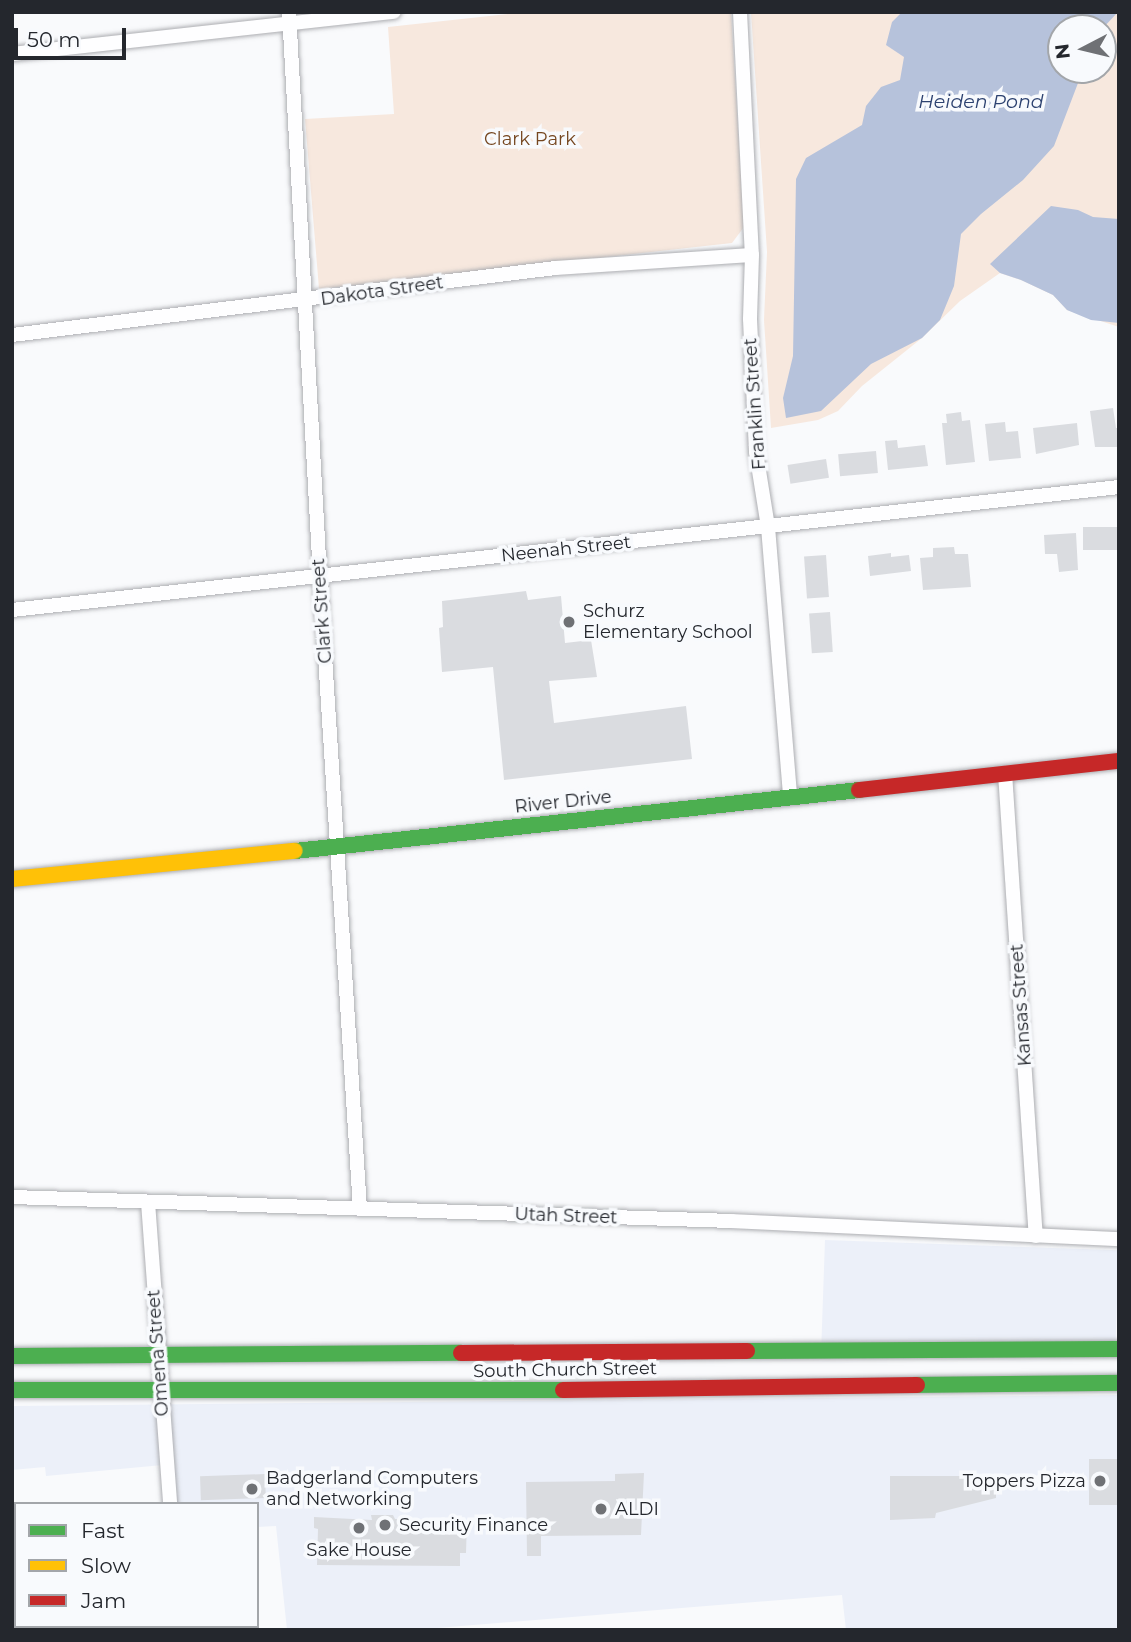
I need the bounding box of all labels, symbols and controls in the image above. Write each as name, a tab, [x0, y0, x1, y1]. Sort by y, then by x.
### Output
scale bar	[18, 14, 130, 58]
north arrow	[1047, 14, 1117, 84]
text: 50 m	[27, 27, 81, 52]
text: N	[1050, 42, 1075, 60]
water label: Heiden Pond	[918, 91, 1044, 113]
park label: Clark Park	[484, 128, 576, 150]
street label: Dakota Street	[319, 272, 445, 310]
street label: Franklin Street	[740, 337, 770, 471]
street label: Neenah Street	[500, 531, 632, 567]
street label: Clark Street	[308, 558, 336, 664]
place label: Schurz Elementary School	[583, 601, 753, 644]
marker: Schurz Elementary School	[561, 614, 577, 630]
street label: River Drive	[513, 786, 613, 818]
street label: Kansas Street	[1006, 943, 1036, 1067]
street label: Utah Street	[514, 1203, 618, 1229]
street label: Omena Street	[143, 1289, 173, 1417]
street label: South Church Street	[473, 1358, 657, 1382]
place label: Badgerland Computers and Networking	[266, 1468, 478, 1510]
place label: Toppers Pizza	[963, 1470, 1086, 1492]
marker: Toppers Pizza	[1092, 1473, 1108, 1489]
marker: Badgerland Computers and Networking	[244, 1481, 260, 1497]
place label: ALDI	[615, 1498, 659, 1520]
marker: ALDI	[593, 1501, 609, 1517]
legend	[14, 1502, 259, 1628]
place label: Security Finance	[399, 1514, 548, 1536]
marker: Security Finance	[377, 1517, 393, 1533]
text: Fast	[81, 1518, 125, 1543]
marker: Sake House	[351, 1520, 367, 1536]
place label: Sake House	[306, 1539, 412, 1561]
text: Slow	[81, 1553, 131, 1578]
text: Jam	[81, 1588, 126, 1613]

